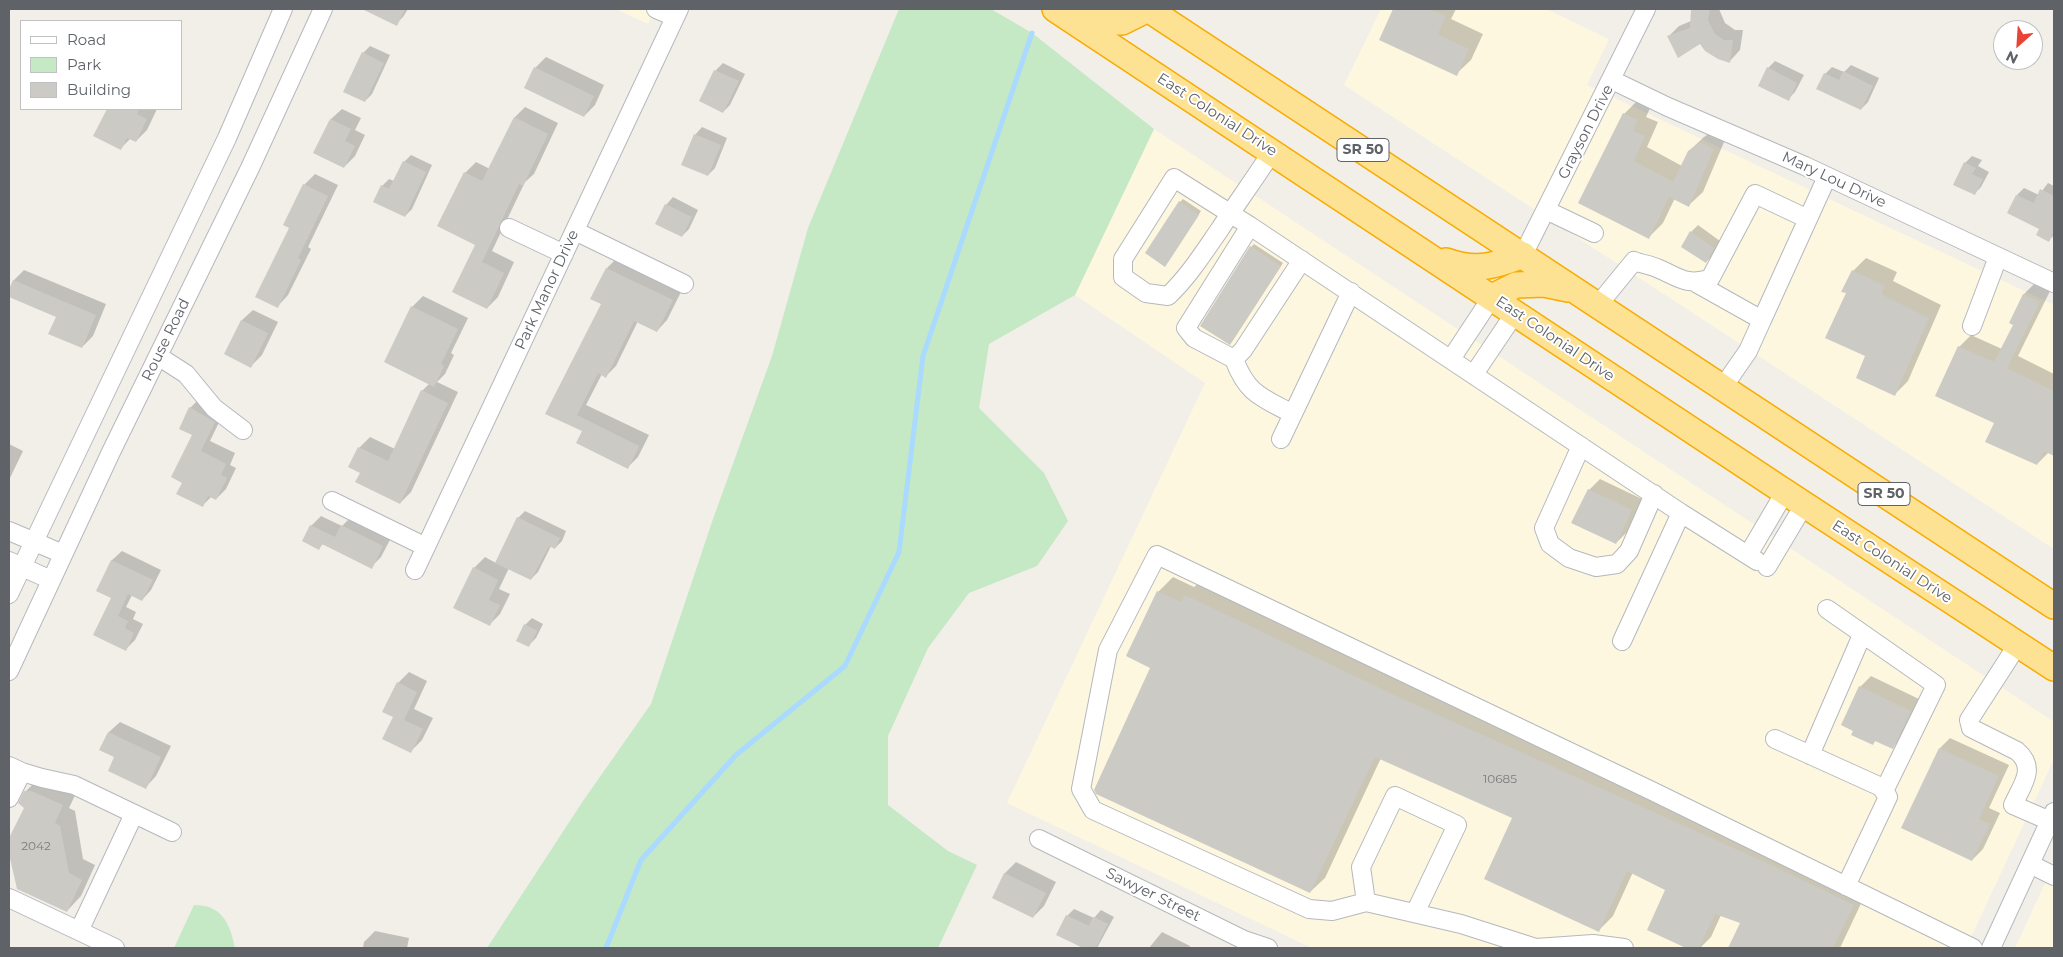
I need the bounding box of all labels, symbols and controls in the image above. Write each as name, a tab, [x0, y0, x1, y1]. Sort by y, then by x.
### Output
legend	[20, 20, 182, 110]
north arrow	[1993, 20, 2043, 70]
text: Road	[67, 30, 106, 49]
text: N	[2003, 47, 2021, 68]
text: Park	[67, 55, 101, 74]
street label: East Colonial Drive	[1154, 69, 1280, 161]
text: Building	[67, 80, 131, 99]
street label: Grayson Drive	[1554, 82, 1618, 182]
road number: SR 50	[1337, 138, 1389, 162]
street label: Mary Lou Drive	[1779, 148, 1889, 212]
street label: Park Manor Drive	[511, 227, 583, 353]
street label: East Colonial Drive	[1492, 293, 1618, 385]
street label: Rouse Road	[138, 296, 194, 384]
road number: SR 50	[1858, 482, 1910, 506]
street label: East Colonial Drive	[1829, 516, 1955, 608]
house number: 10685	[1483, 772, 1517, 786]
house number: 2042	[21, 839, 51, 853]
street label: Sawyer Street	[1103, 864, 1203, 926]

